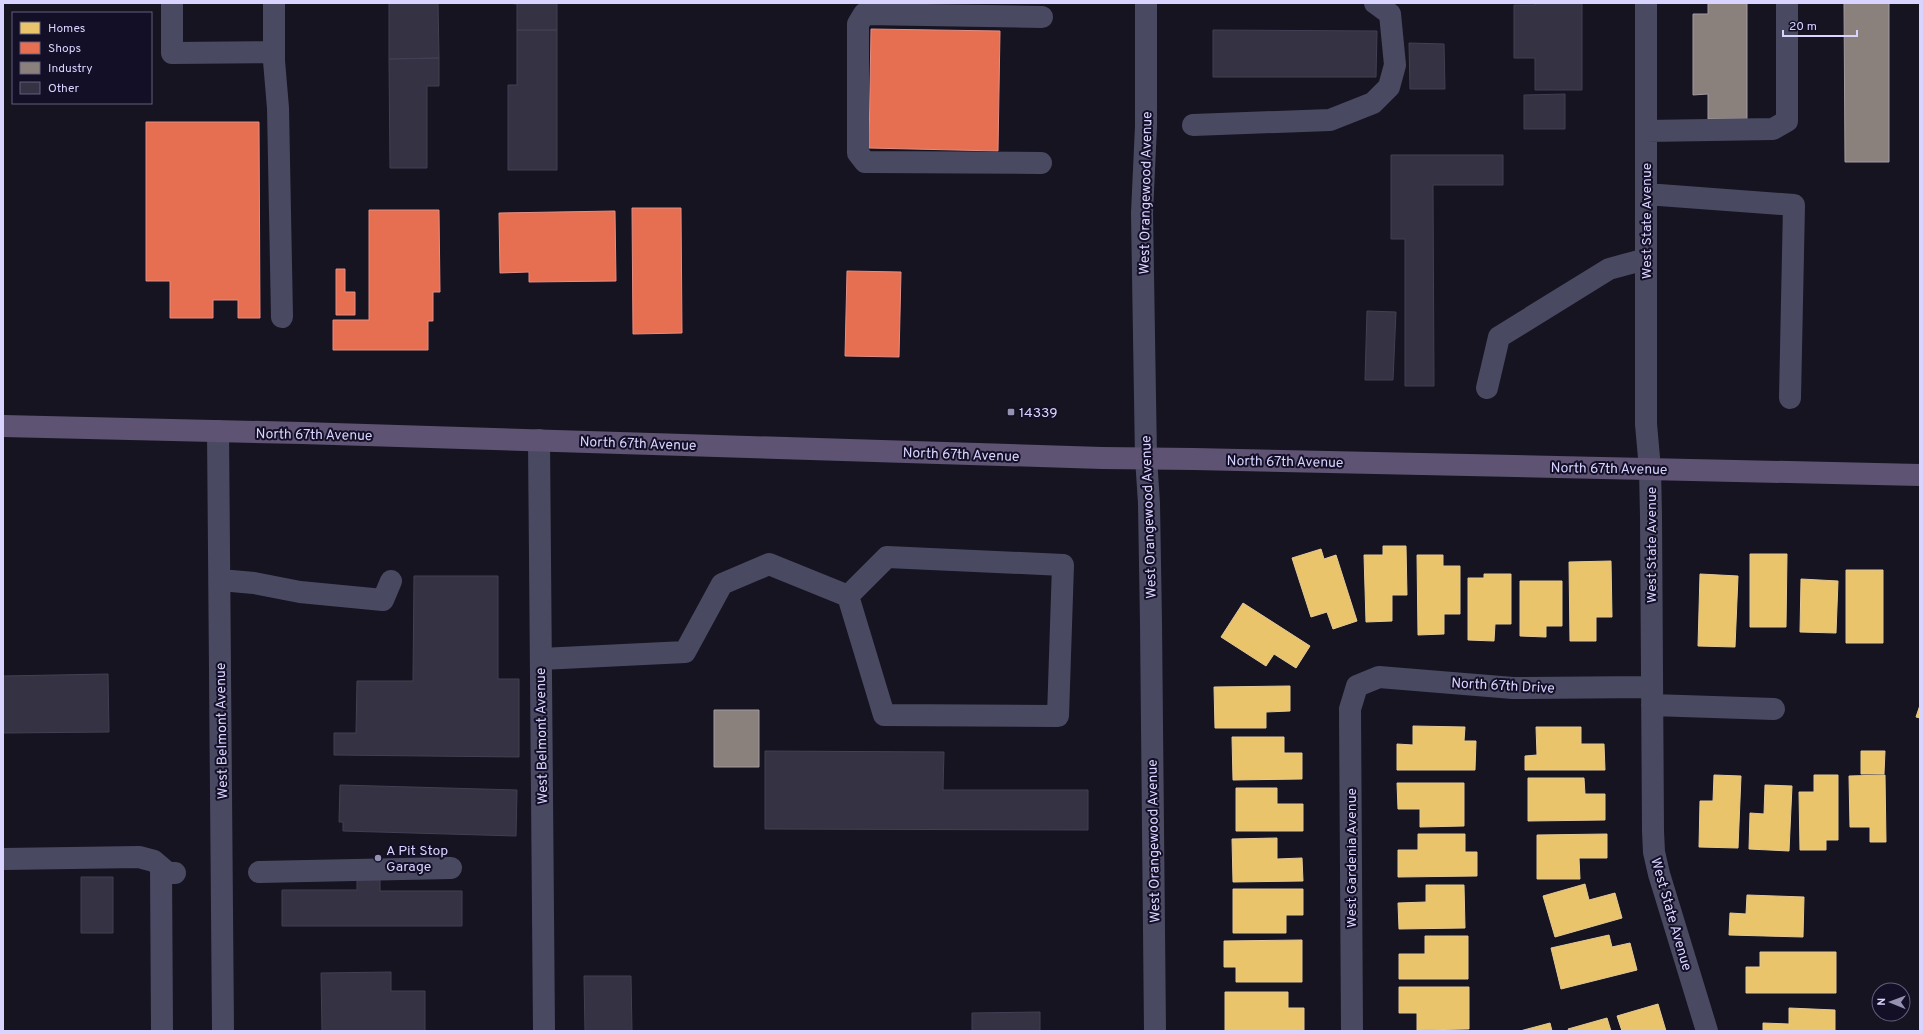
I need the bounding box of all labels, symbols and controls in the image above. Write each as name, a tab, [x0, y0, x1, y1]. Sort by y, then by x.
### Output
legend	[12, 12, 152, 104]
scale bar	[1783, 12, 1857, 38]
text: 20 m	[1789, 19, 1817, 35]
text: Homes	[48, 21, 85, 37]
text: Shops	[48, 41, 81, 57]
text: Industry	[48, 61, 93, 77]
text: Other	[48, 81, 80, 97]
street label: West Orangewood Avenue	[1137, 111, 1156, 275]
street label: West State Avenue	[1639, 163, 1656, 279]
place label: 14339	[1019, 405, 1058, 422]
marker: 14339	[1006, 407, 1016, 417]
street label: North 67th Avenue	[255, 426, 373, 445]
street label: North 67th Avenue	[579, 434, 697, 455]
street label: West Orangewood Avenue	[1138, 435, 1161, 599]
street label: North 67th Avenue	[902, 445, 1020, 466]
street label: North 67th Avenue	[1226, 453, 1344, 472]
street label: North 67th Avenue	[1550, 460, 1668, 479]
street label: West State Avenue	[1644, 487, 1661, 603]
street label: West Belmont Avenue	[213, 662, 232, 799]
street label: West Belmont Avenue	[533, 667, 552, 804]
street label: North 67th Drive	[1451, 675, 1555, 698]
street label: West Orangewood Avenue	[1145, 759, 1164, 923]
street label: West Gardenia Avenue	[1344, 788, 1361, 928]
place label: A Pit Stop Garage	[386, 843, 448, 876]
marker: A Pit Stop Garage	[373, 853, 383, 863]
street label: West State Avenue	[1646, 856, 1695, 973]
north arrow	[1871, 982, 1911, 1022]
text: N	[1875, 998, 1889, 1006]

